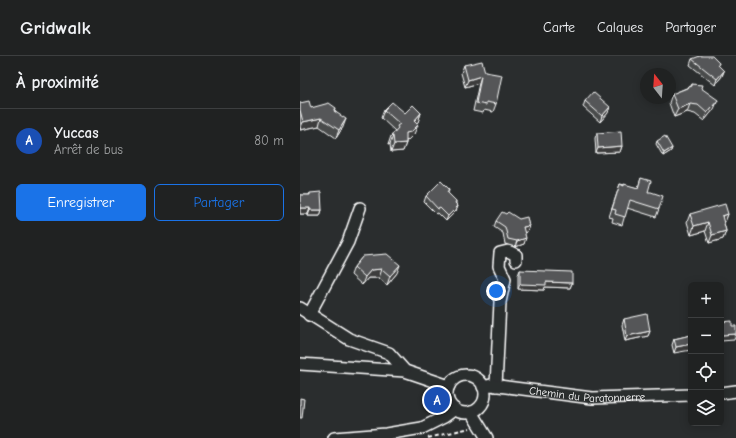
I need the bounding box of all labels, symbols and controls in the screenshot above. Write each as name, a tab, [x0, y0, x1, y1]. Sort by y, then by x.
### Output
text: Gridwalk	[20, 17, 91, 39]
text: Carte	[543, 19, 575, 36]
text: Calques	[597, 19, 643, 36]
text: Partager	[665, 19, 716, 36]
north arrow	[640, 68, 676, 104]
text: À proximité	[16, 73, 99, 92]
text: Yuccas	[54, 124, 99, 142]
text: A	[25, 133, 33, 148]
text: 80 m	[254, 133, 284, 148]
text: Arrêt de bus	[54, 142, 123, 157]
button: Enregistrer	[16, 184, 146, 221]
button: Partager	[154, 184, 284, 221]
your location	[486, 281, 506, 301]
map controls	[688, 282, 724, 426]
button: +	[688, 282, 724, 318]
button: −	[688, 318, 724, 354]
button: locate	[688, 354, 724, 390]
street label: Chemin du Paratonnerre	[528, 383, 646, 405]
pin: A	[424, 385, 450, 415]
button: layers	[688, 390, 724, 426]

